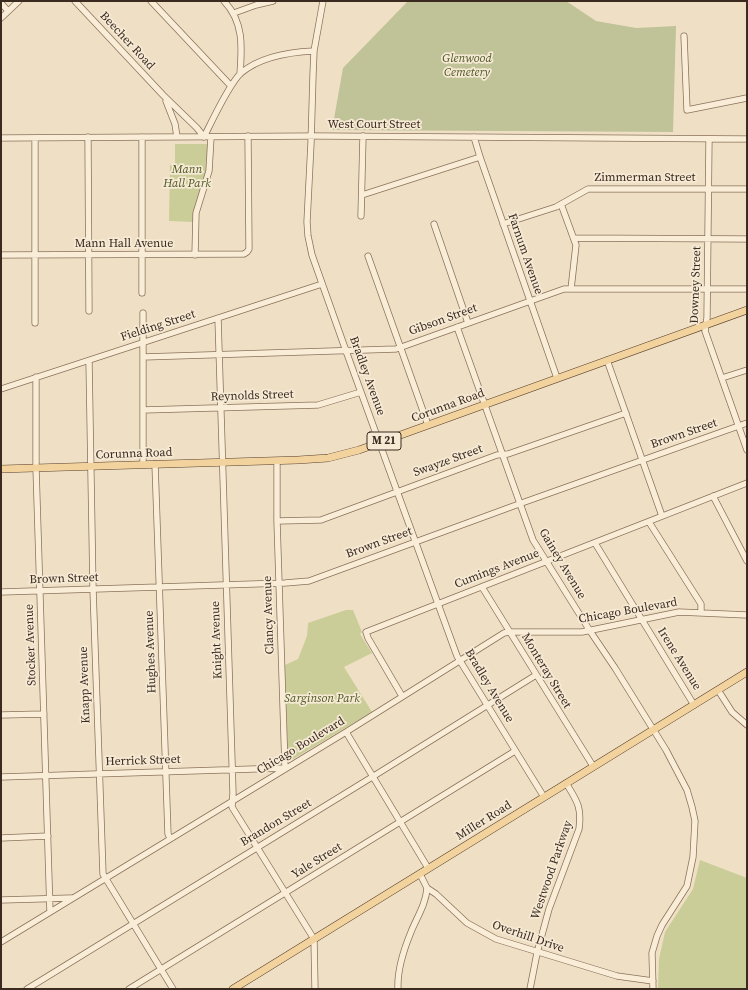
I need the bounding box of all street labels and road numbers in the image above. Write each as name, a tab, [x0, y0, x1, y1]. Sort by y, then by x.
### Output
street label: Beecher Road	[97, 9, 157, 73]
street label: West Court Street	[328, 118, 420, 132]
street label: Zimmerman Street	[595, 171, 695, 185]
street label: Farnum Avenue	[504, 212, 546, 296]
street label: Mann Hall Avenue	[75, 237, 173, 251]
street label: Downey Street	[687, 246, 705, 324]
street label: Gibson Street	[407, 301, 479, 339]
street label: Fielding Street	[119, 307, 197, 345]
street label: Bradley Avenue	[346, 334, 388, 418]
street label: Corunna Road	[409, 386, 487, 426]
street label: Reynolds Street	[210, 387, 294, 405]
street label: Brown Street	[649, 416, 719, 452]
road number: M 21	[367, 432, 401, 450]
street label: Swayze Street	[412, 442, 484, 480]
street label: Corunna Road	[95, 445, 173, 463]
street label: Brown Street	[344, 524, 414, 562]
street label: Gainey Avenue	[535, 526, 589, 602]
street label: Cumings Avenue	[453, 546, 541, 592]
street label: Brown Street	[29, 571, 99, 587]
street label: Clancy Avenue	[260, 576, 278, 654]
street label: Chicago Boulevard	[578, 595, 678, 627]
street label: Knight Avenue	[208, 601, 226, 679]
street label: Stocker Avenue	[22, 604, 40, 686]
street label: Hughes Avenue	[142, 610, 160, 694]
street label: Irene Avenue	[654, 625, 704, 693]
street label: Monteray Street	[518, 631, 574, 711]
street label: Knapp Avenue	[76, 646, 94, 724]
street label: Bradley Avenue	[461, 647, 517, 725]
street label: Chicago Boulevard	[254, 714, 348, 778]
street label: Herrick Street	[105, 752, 181, 770]
street label: Brandon Street	[238, 796, 314, 850]
street label: Miller Road	[454, 798, 514, 844]
street label: Westwood Parkway	[528, 819, 576, 921]
street label: Yale Street	[289, 840, 345, 882]
street label: Overhill Drive	[490, 918, 566, 956]

